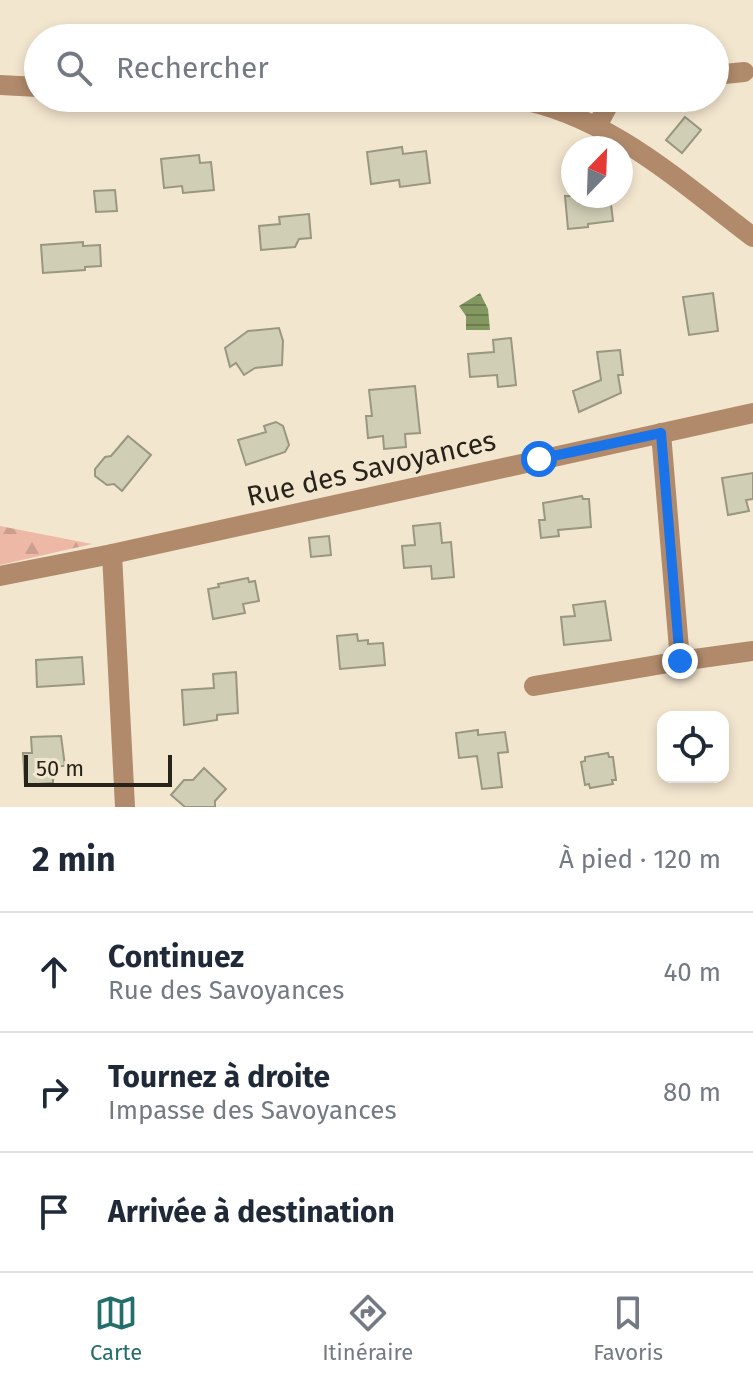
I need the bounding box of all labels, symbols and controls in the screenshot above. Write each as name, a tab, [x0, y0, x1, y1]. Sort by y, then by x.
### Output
search box	[24, 24, 729, 112]
icon: search	[52, 46, 96, 90]
text: Rechercher	[116, 50, 269, 86]
north arrow	[561, 136, 633, 208]
street label: Rue des Savoyances	[243, 424, 499, 513]
route start	[521, 441, 557, 477]
route end	[662, 643, 698, 679]
map controls	[657, 711, 729, 783]
button: locate	[657, 711, 729, 783]
scale bar	[24, 751, 172, 787]
text: 50 m	[36, 755, 84, 782]
text: 2 min	[32, 839, 116, 880]
text: À pied · 120 m	[559, 844, 721, 875]
text: Continuez	[108, 939, 244, 975]
icon: ahead	[32, 950, 76, 994]
text: 40 m	[663, 957, 721, 988]
text: Rue des Savoyances	[108, 975, 344, 1006]
text: Tournez à droite	[108, 1059, 330, 1095]
icon: right	[32, 1070, 76, 1114]
text: 80 m	[663, 1077, 721, 1108]
text: Impasse des Savoyances	[108, 1095, 397, 1126]
icon: arrive	[32, 1190, 76, 1234]
text: Arrivée à destination	[108, 1194, 395, 1230]
tab: Carte	[90, 1291, 142, 1366]
tab: Itinéraire	[322, 1291, 413, 1366]
tab: Favoris	[593, 1291, 663, 1366]

